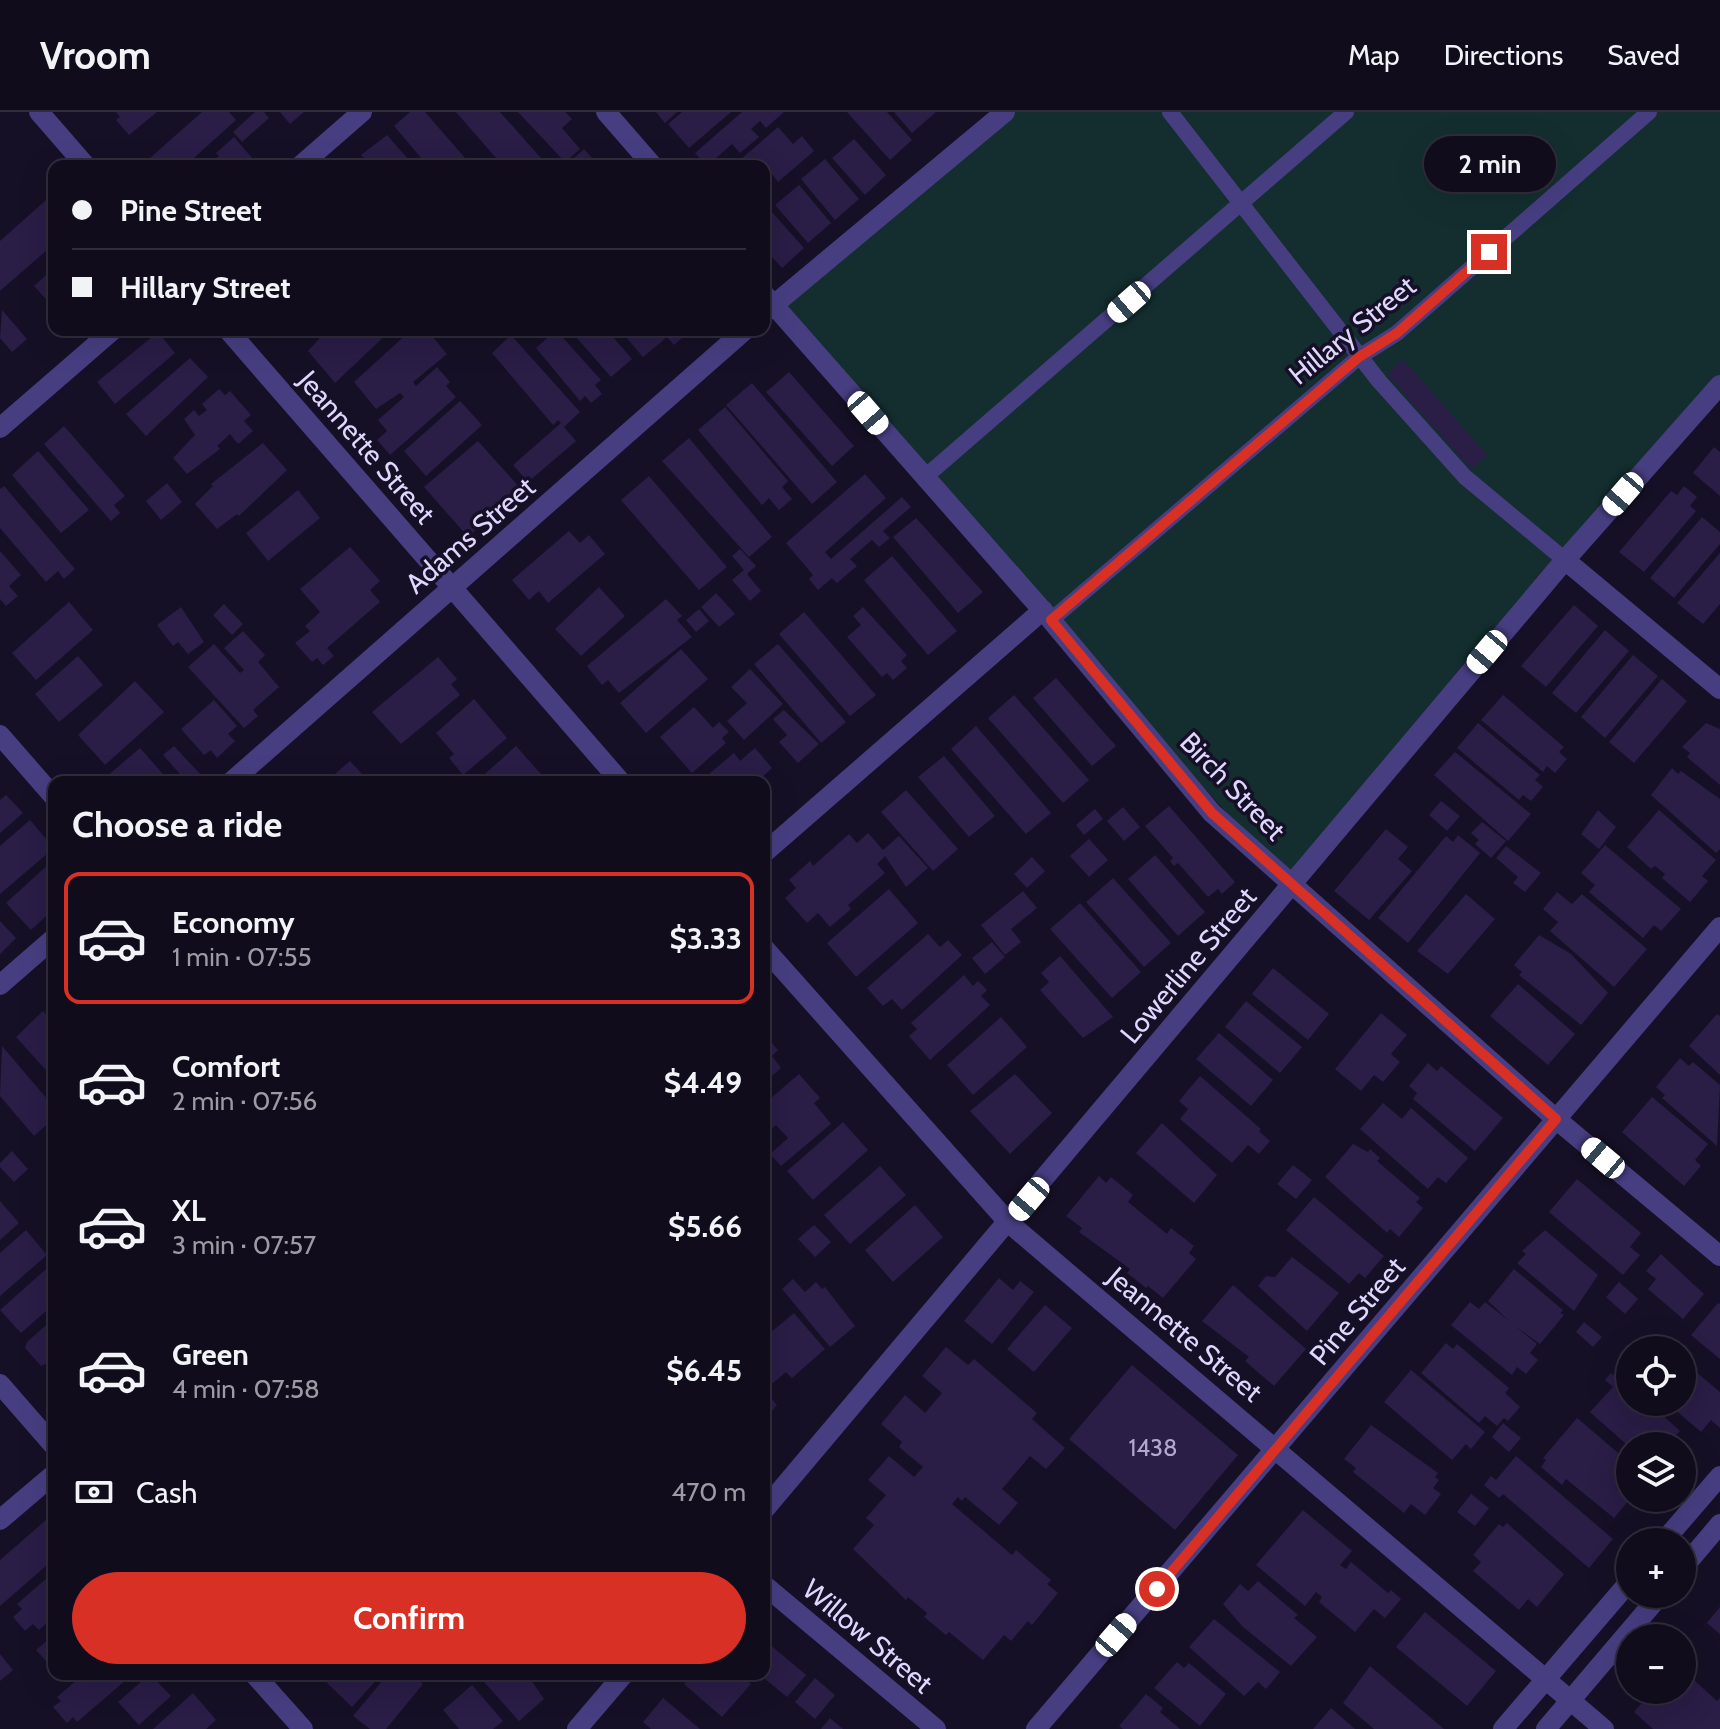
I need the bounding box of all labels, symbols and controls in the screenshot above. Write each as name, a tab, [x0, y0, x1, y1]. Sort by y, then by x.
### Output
text: Vroom	[40, 32, 151, 79]
text: Map	[1348, 38, 1400, 72]
text: Directions	[1444, 38, 1563, 72]
text: Saved	[1607, 38, 1680, 72]
callout: 2 min	[1423, 136, 1555, 192]
text: 2 min	[1459, 148, 1521, 180]
text: Pine Street	[120, 192, 262, 229]
route end	[1471, 234, 1507, 270]
text: Hillary Street	[120, 269, 291, 306]
street label: Hillary Street	[1282, 269, 1422, 391]
car	[1103, 277, 1155, 327]
street label: Jeannette Street	[291, 363, 443, 530]
car	[843, 387, 893, 439]
car	[1598, 468, 1648, 520]
street label: Adams Street	[398, 470, 542, 600]
car	[1462, 626, 1512, 678]
street label: Birch Street	[1173, 725, 1293, 847]
text: Choose a ride	[72, 802, 282, 846]
street label: Lowerline Street	[1113, 880, 1263, 1050]
icon: car	[76, 902, 148, 974]
text: Economy	[172, 904, 295, 941]
text: $3.33	[669, 920, 742, 957]
text: 1 min · 07:55	[172, 941, 312, 973]
icon: car	[76, 1046, 148, 1118]
text: Comfort	[172, 1048, 280, 1085]
text: $4.49	[664, 1064, 742, 1101]
text: 2 min · 07:56	[172, 1085, 317, 1117]
car	[1577, 1133, 1629, 1183]
car	[1004, 1173, 1054, 1225]
icon: car	[76, 1190, 148, 1262]
text: XL	[172, 1192, 206, 1229]
text: $5.66	[668, 1208, 742, 1245]
text: 3 min · 07:57	[172, 1229, 316, 1261]
street label: Pine Street	[1302, 1250, 1412, 1372]
street label: Jeannette Street	[1100, 1259, 1269, 1409]
icon: car	[76, 1334, 148, 1406]
text: Green	[172, 1336, 249, 1373]
map controls	[1616, 1336, 1696, 1704]
button: locate	[1616, 1336, 1696, 1416]
text: $6.45	[666, 1352, 742, 1389]
text: 4 min · 07:58	[172, 1373, 320, 1405]
button: layers	[1616, 1432, 1696, 1512]
house number: 1438	[1128, 1433, 1178, 1462]
icon: cash	[72, 1470, 116, 1514]
text: Cash	[136, 1474, 198, 1511]
text: 470 m	[671, 1476, 746, 1508]
button: +	[1616, 1528, 1696, 1608]
route start	[1139, 1571, 1175, 1607]
button: Confirm	[72, 1572, 746, 1664]
street label: Willow Street	[796, 1572, 940, 1700]
car	[1091, 1609, 1141, 1661]
button: −	[1616, 1624, 1696, 1704]

